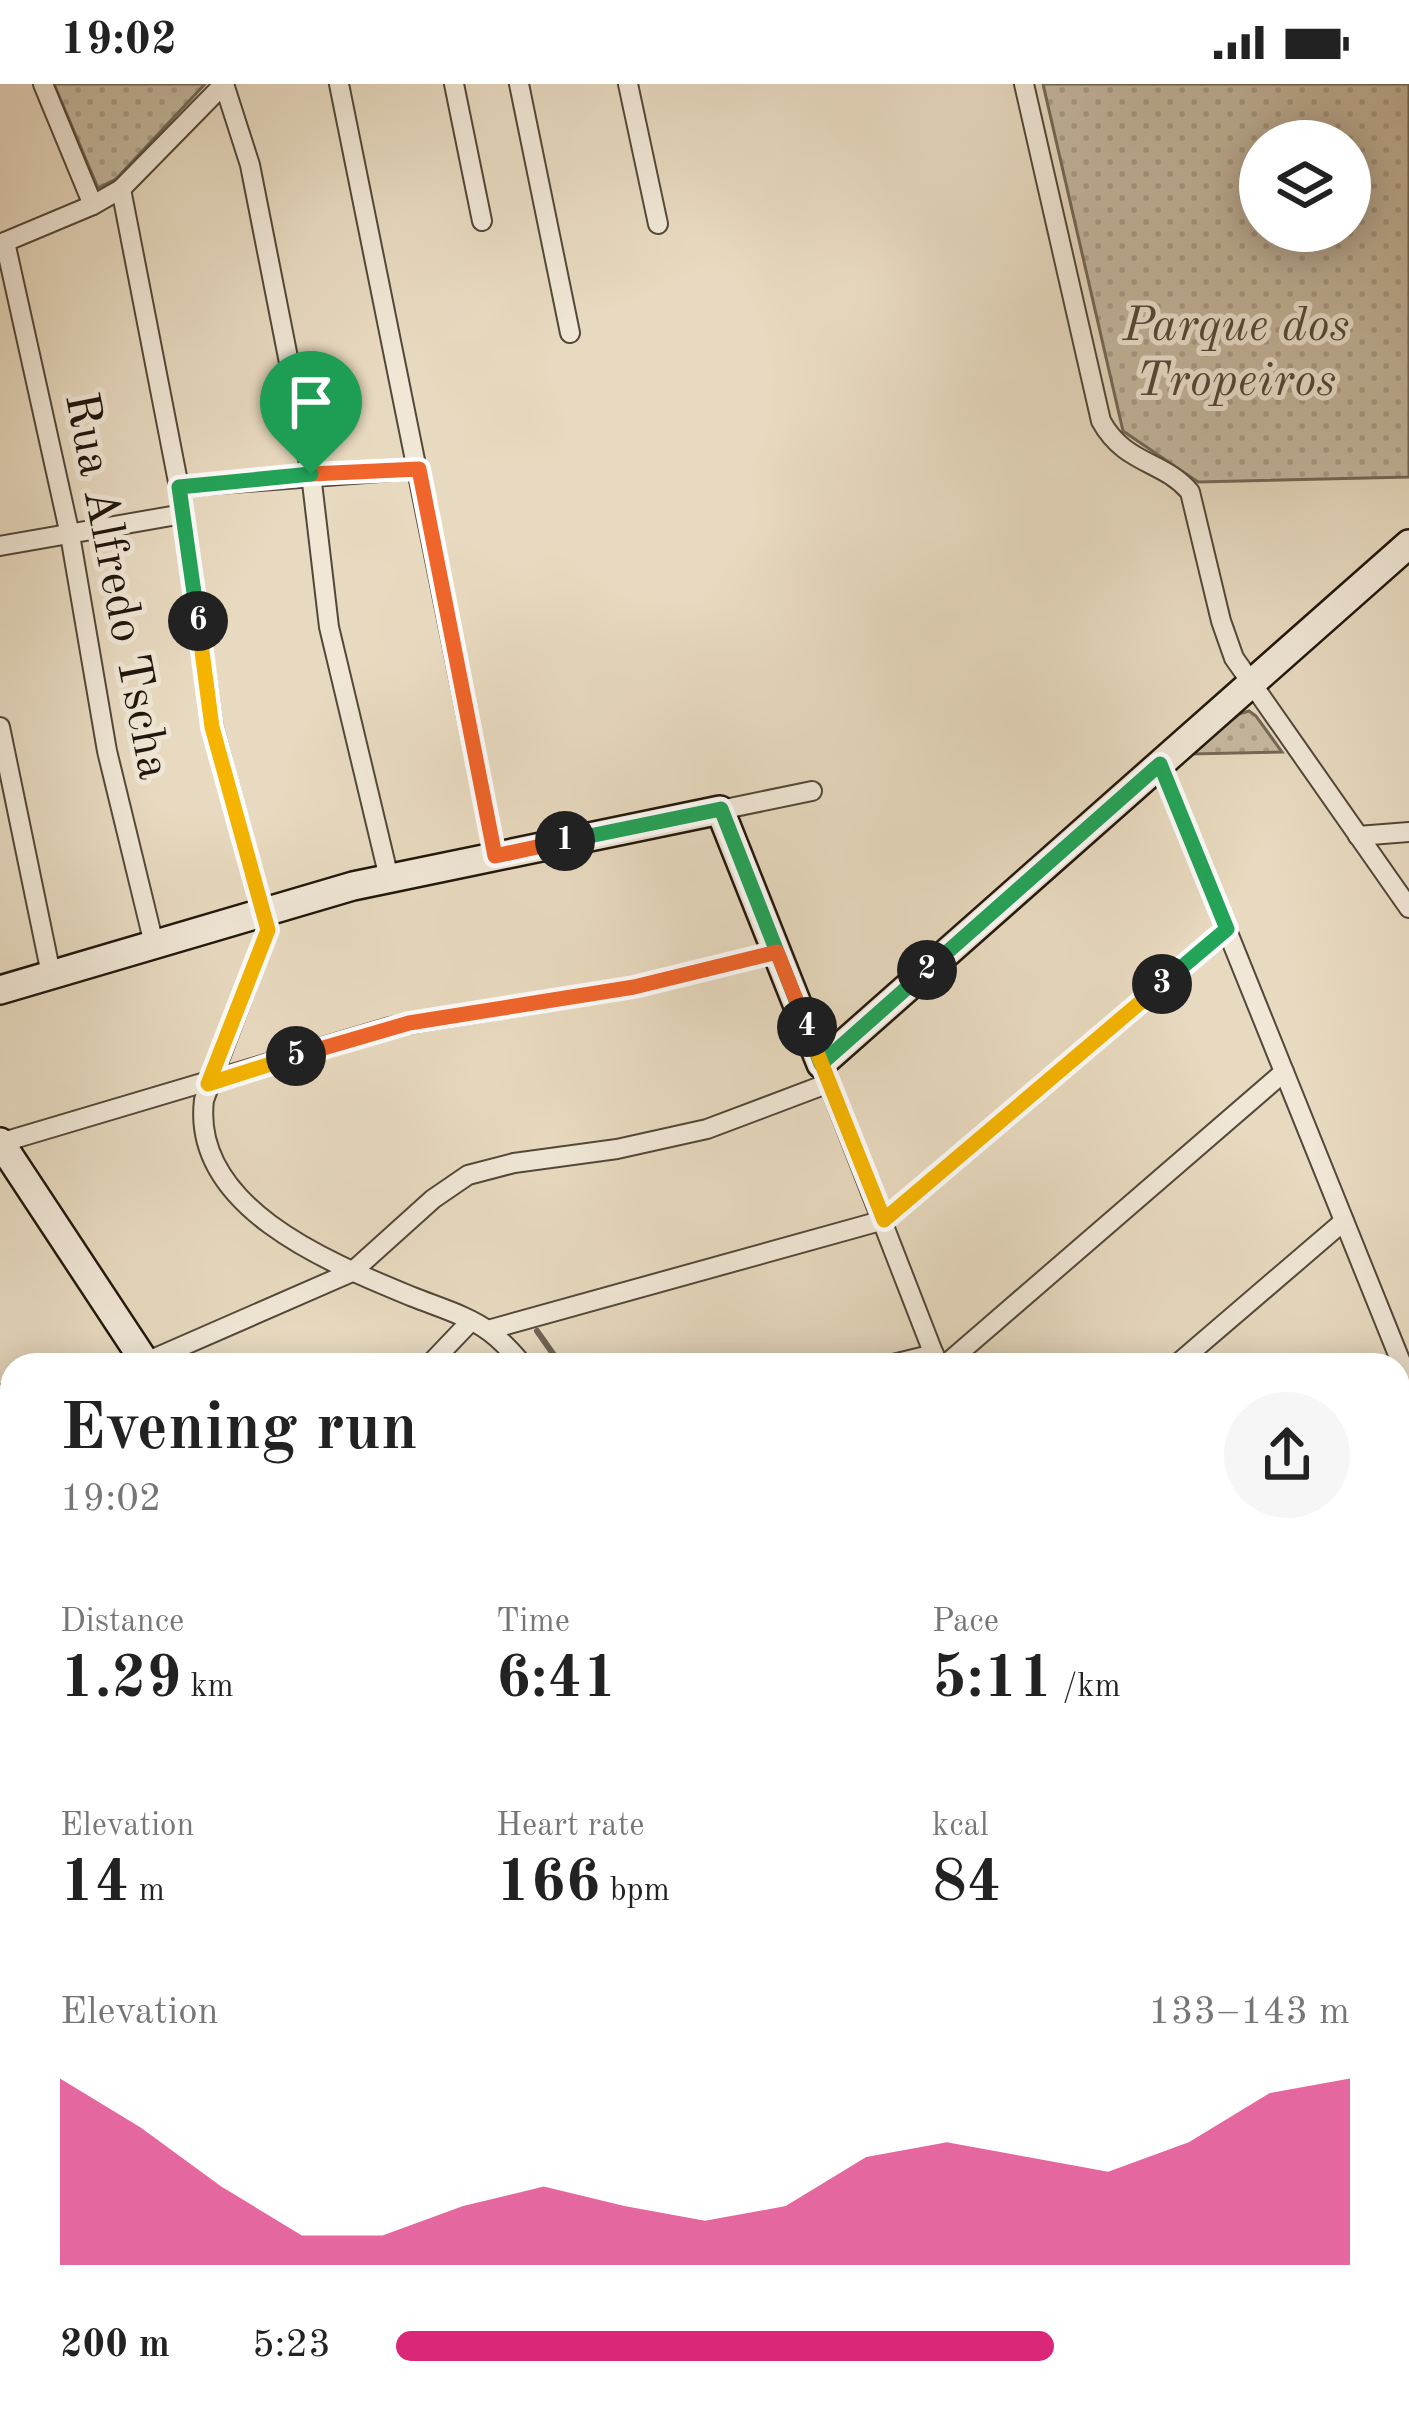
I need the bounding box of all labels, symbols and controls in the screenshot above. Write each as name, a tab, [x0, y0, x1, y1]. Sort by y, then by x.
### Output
text: 19:02	[60, 19, 177, 64]
map controls	[1239, 120, 1371, 252]
button: layers	[1239, 120, 1371, 252]
park label: Parque dos Tropeiros	[1121, 303, 1350, 406]
pin	[260, 351, 362, 474]
icon: arrive	[278, 369, 344, 435]
street label: Rua Alfredo Tscha	[55, 389, 177, 783]
pin: 6	[168, 591, 228, 651]
text: 6	[188, 604, 208, 637]
pin: 1	[535, 811, 595, 871]
text: 1	[555, 824, 575, 857]
pin: 2	[897, 940, 957, 1000]
text: 2	[917, 953, 937, 986]
pin: 3	[1132, 954, 1192, 1014]
text: 3	[1152, 967, 1172, 1000]
pin: 4	[777, 997, 837, 1057]
text: 4	[797, 1010, 817, 1043]
pin: 5	[266, 1026, 326, 1086]
text: 5	[286, 1039, 306, 1072]
button: share	[1224, 1392, 1350, 1518]
text: Evening run	[60, 1398, 418, 1464]
text: 19:02	[60, 1480, 161, 1519]
text: Distance	[60, 1606, 184, 1639]
text: Time	[496, 1606, 570, 1639]
text: Pace	[932, 1606, 999, 1639]
text: 1.29	[60, 1650, 181, 1710]
text: 6:41	[496, 1650, 617, 1710]
text: 5:11	[932, 1650, 1053, 1710]
text: km	[181, 1671, 234, 1704]
text: /km	[1053, 1671, 1121, 1704]
text: Elevation	[60, 1810, 194, 1843]
text: Heart rate	[496, 1810, 644, 1843]
text: kcal	[932, 1810, 989, 1843]
text: 14	[60, 1854, 130, 1914]
text: 166	[496, 1854, 600, 1914]
text: 84	[932, 1854, 1002, 1914]
text: m	[130, 1875, 165, 1908]
text: bpm	[600, 1875, 670, 1908]
text: Elevation	[60, 1993, 219, 2032]
text: 133–143 m	[1148, 1993, 1350, 2032]
text: 200 m	[60, 2326, 170, 2365]
text: 5:23	[252, 2326, 331, 2365]

